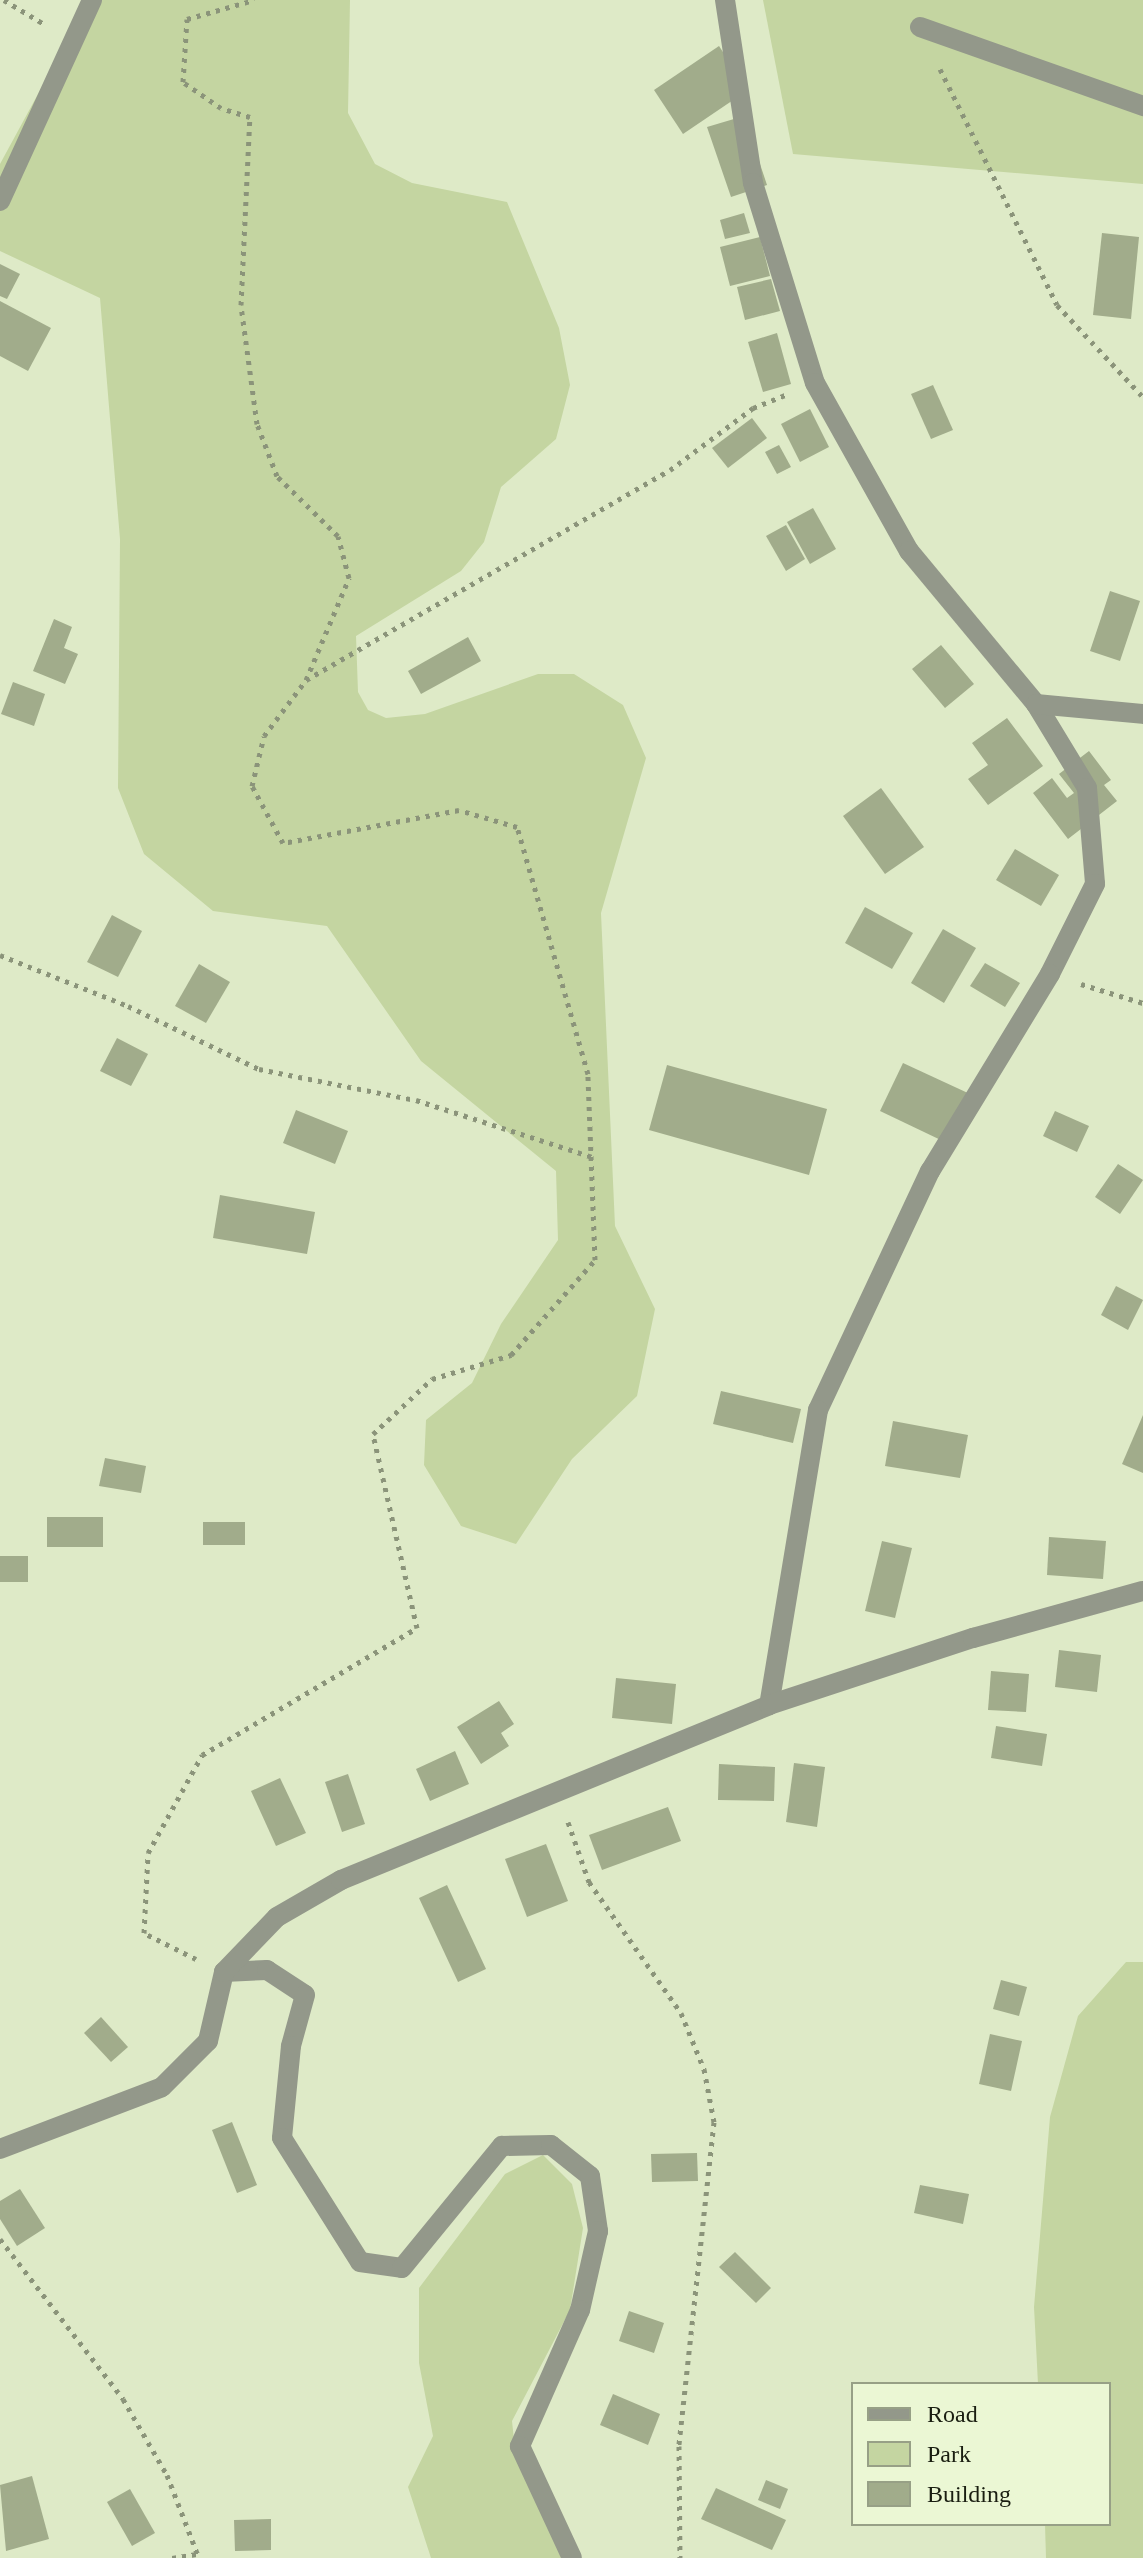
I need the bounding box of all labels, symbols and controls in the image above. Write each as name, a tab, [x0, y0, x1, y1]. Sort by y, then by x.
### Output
legend	[851, 2382, 1111, 2526]
text: Road	[927, 2401, 978, 2427]
text: Park	[927, 2441, 971, 2467]
text: Building	[927, 2481, 1011, 2507]

